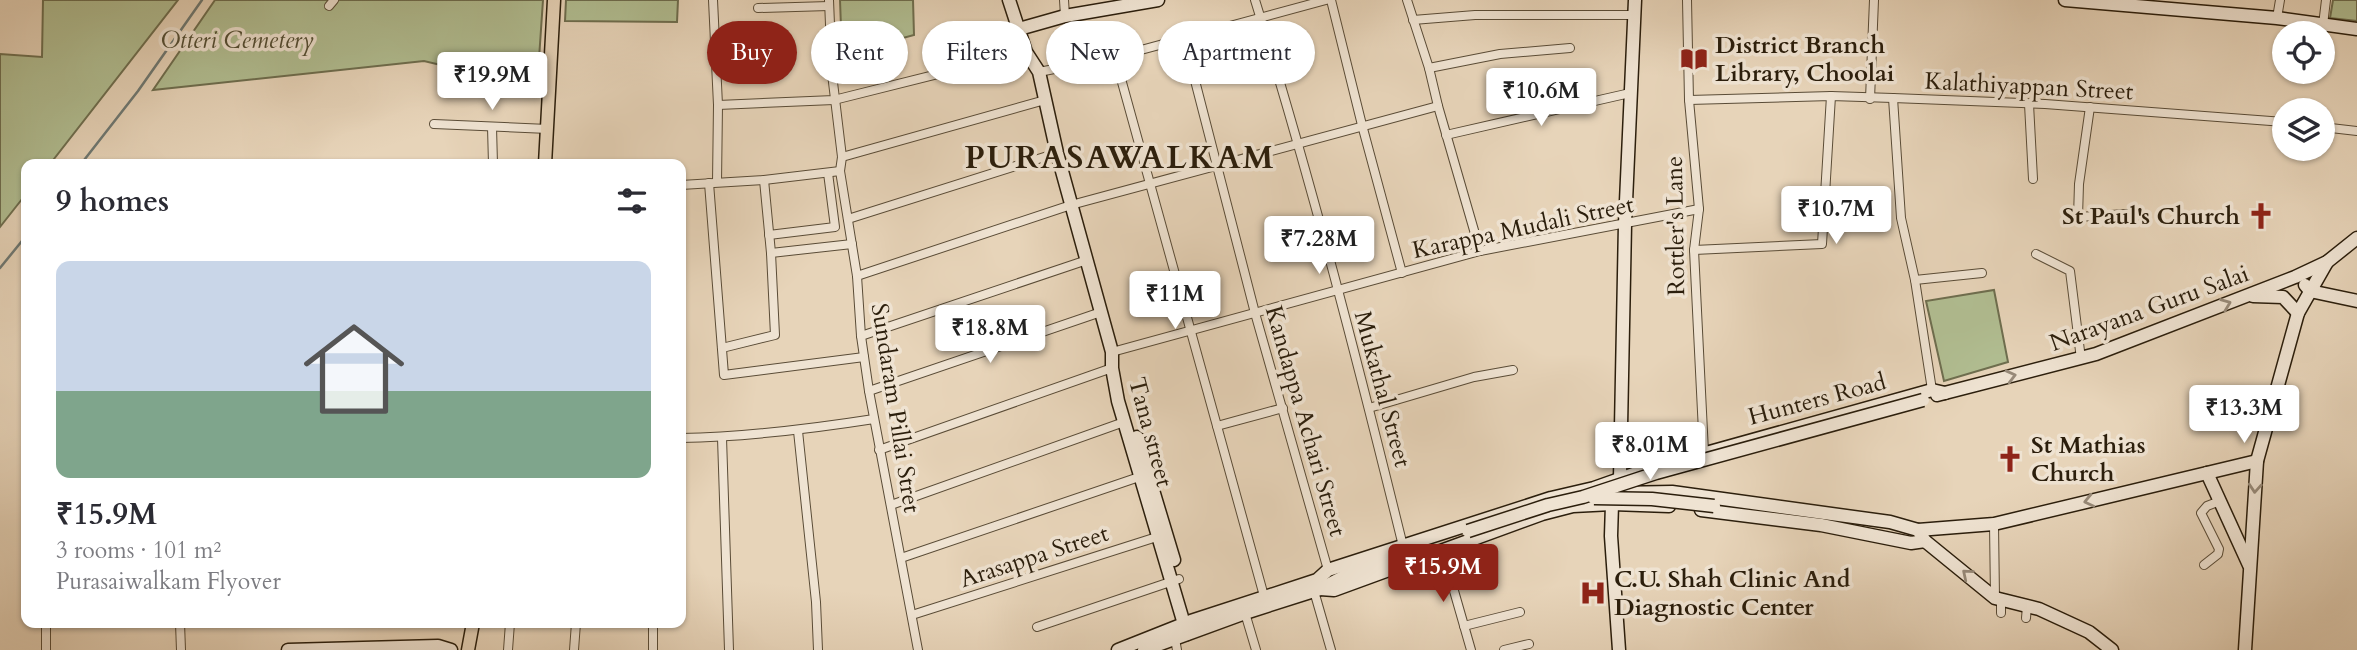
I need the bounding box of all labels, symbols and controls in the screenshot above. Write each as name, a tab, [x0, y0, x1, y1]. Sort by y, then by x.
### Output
chip: Buy	[707, 21, 797, 84]
chip: Rent	[811, 21, 908, 84]
chip: Filters	[922, 21, 1032, 84]
chip: New	[1046, 21, 1144, 84]
chip: Apartment	[1158, 21, 1315, 84]
map controls	[2272, 21, 2335, 161]
button: locate	[2272, 21, 2335, 84]
park label: Otteri Cemetery	[160, 24, 314, 57]
place label: District Branch Library, Choolai	[1715, 29, 1895, 90]
library icon: District Branch Library, Choolai	[1679, 44, 1709, 74]
pin: ₹19.9M	[435, 52, 549, 112]
text: ₹19.9M	[453, 59, 531, 90]
street label: Kalathiyappan Street	[1924, 65, 2135, 108]
pin: ₹10.6M	[1484, 68, 1598, 128]
text: ₹10.6M	[1502, 75, 1580, 106]
button: layers	[2272, 98, 2335, 161]
district label: PURASAWALKAM	[964, 136, 1276, 180]
street label: Rottler's Lane	[1658, 156, 1693, 296]
text: 9 homes	[56, 181, 169, 222]
icon: filters	[613, 182, 651, 220]
pin: ₹10.7M	[1779, 187, 1893, 246]
street label: Karappa Mudali Street	[1409, 188, 1637, 267]
text: ₹10.7M	[1797, 193, 1875, 224]
place label: St Paul's Church	[2062, 200, 2240, 233]
church icon: St Paul's Church	[2246, 201, 2276, 231]
pin: ₹7.28M	[1262, 216, 1376, 276]
text: ₹7.28M	[1280, 223, 1358, 254]
street label: Narayana Guru Salai	[2045, 257, 2254, 360]
pin: ₹11M	[1134, 272, 1216, 331]
text: ₹11M	[1145, 278, 1205, 309]
one-way arrow	[2220, 299, 2232, 313]
street label: Sundaram Pillai Stret	[863, 301, 928, 515]
street label: Kandappa Achari Street	[1257, 302, 1354, 541]
icon: home	[291, 306, 417, 432]
pin: ₹18.8M	[933, 306, 1047, 365]
street label: Mukathal Street	[1346, 307, 1419, 471]
text: ₹18.8M	[951, 312, 1029, 343]
street label: Hunters Road	[1745, 365, 1890, 434]
one-way arrow	[2005, 370, 2017, 385]
street label: Tana street	[1120, 374, 1181, 491]
pin: ₹13.3M	[2187, 386, 2301, 445]
text: ₹13.3M	[2205, 392, 2283, 423]
pin: ₹8.01M	[1593, 422, 1707, 482]
text: ₹8.01M	[1611, 429, 1689, 460]
place label: St Mathias Church	[2031, 429, 2146, 490]
church icon: St Mathias Church	[1995, 444, 2025, 474]
one-way arrow	[2248, 483, 2263, 494]
one-way arrow	[2084, 493, 2096, 507]
text: ₹15.9M	[56, 494, 157, 535]
street label: Arasappa Street	[955, 517, 1113, 596]
text: 3 rooms · 101 m²	[56, 535, 221, 566]
pin: ₹15.9M	[1386, 544, 1500, 604]
text: ₹15.9M	[1404, 551, 1482, 582]
place label: C.U. Shah Clinic And Diagnostic Center	[1614, 563, 1851, 624]
text: Purasaiwalkam Flyover	[56, 566, 281, 597]
one-way arrow	[1962, 570, 1975, 582]
hospital icon: C.U. Shah Clinic And Diagnostic Center	[1578, 578, 1608, 608]

